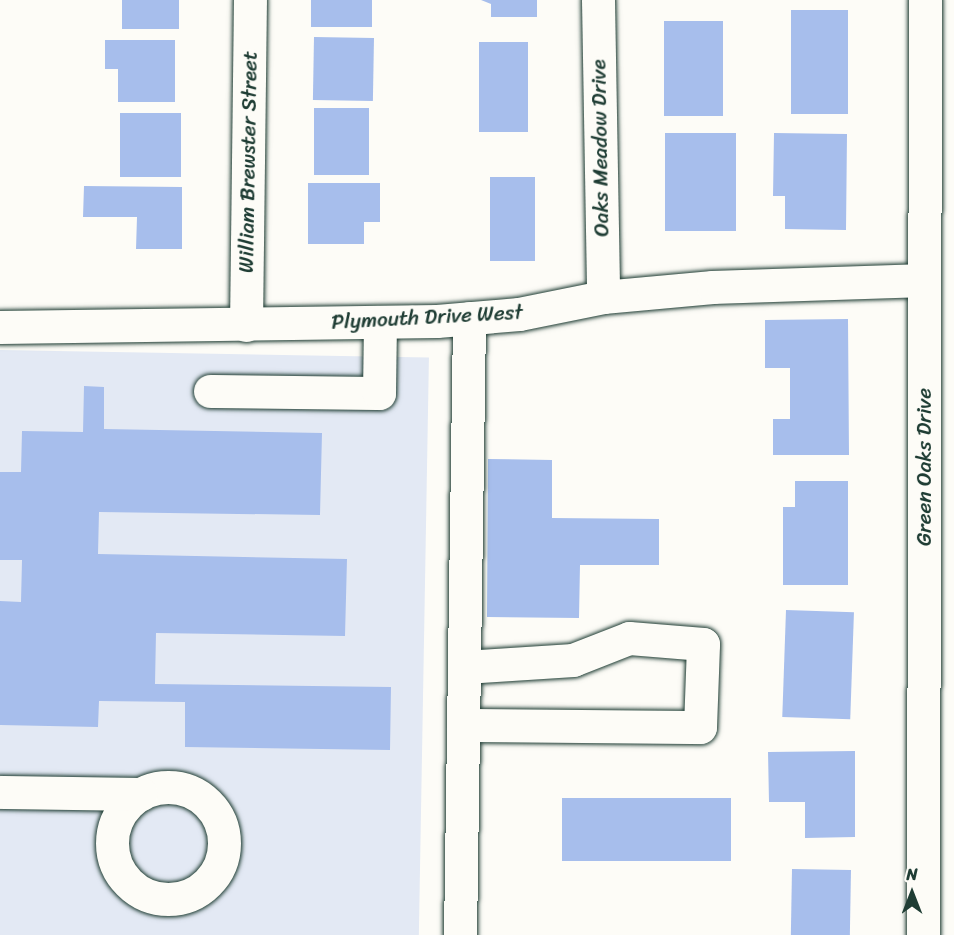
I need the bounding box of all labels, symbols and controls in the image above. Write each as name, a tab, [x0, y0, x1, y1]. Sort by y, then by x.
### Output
street label: William Brewster Street	[233, 50, 263, 274]
street label: Oaks Meadow Drive	[586, 59, 614, 237]
street label: Plymouth Drive West	[330, 299, 524, 335]
street label: Green Oaks Drive	[911, 388, 937, 546]
text: N	[906, 860, 918, 889]
north arrow	[882, 863, 942, 923]

